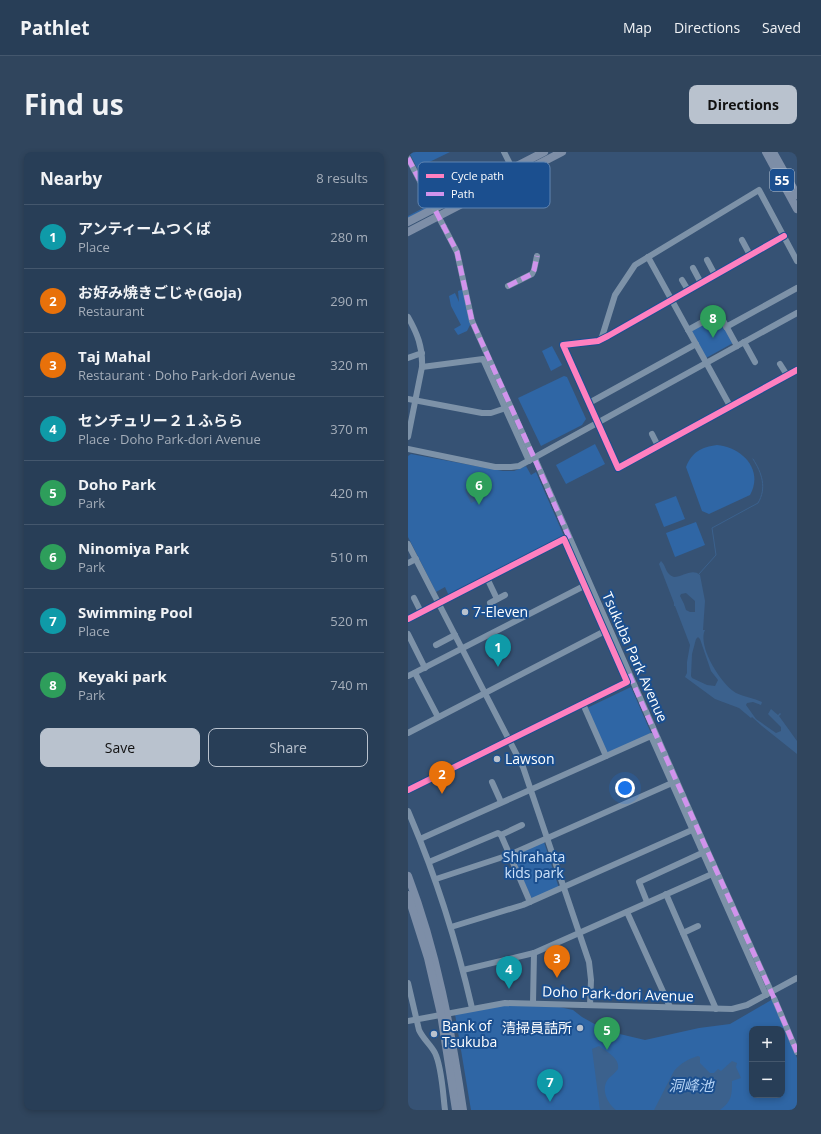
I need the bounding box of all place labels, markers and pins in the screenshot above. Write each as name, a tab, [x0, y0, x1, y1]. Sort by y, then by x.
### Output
pin: 8	[700, 305, 726, 338]
pin: 6	[466, 472, 492, 505]
place label: 7-Eleven	[473, 602, 528, 621]
marker: 7-Eleven	[460, 607, 470, 617]
pin: 1	[485, 634, 511, 667]
place label: Lawson	[505, 749, 555, 768]
marker: Lawson	[492, 754, 502, 764]
pin: 2	[429, 761, 455, 794]
pin: 3	[544, 945, 570, 978]
pin: 4	[496, 956, 522, 989]
place label: Bank of Tsukuba	[442, 1016, 497, 1051]
pin: 5	[594, 1017, 620, 1050]
place label: 清掃員詰所	[502, 1018, 572, 1037]
marker: 清掃員詰所	[575, 1023, 585, 1033]
marker: Bank of Tsukuba	[429, 1029, 439, 1039]
pin: 7	[537, 1069, 563, 1102]

